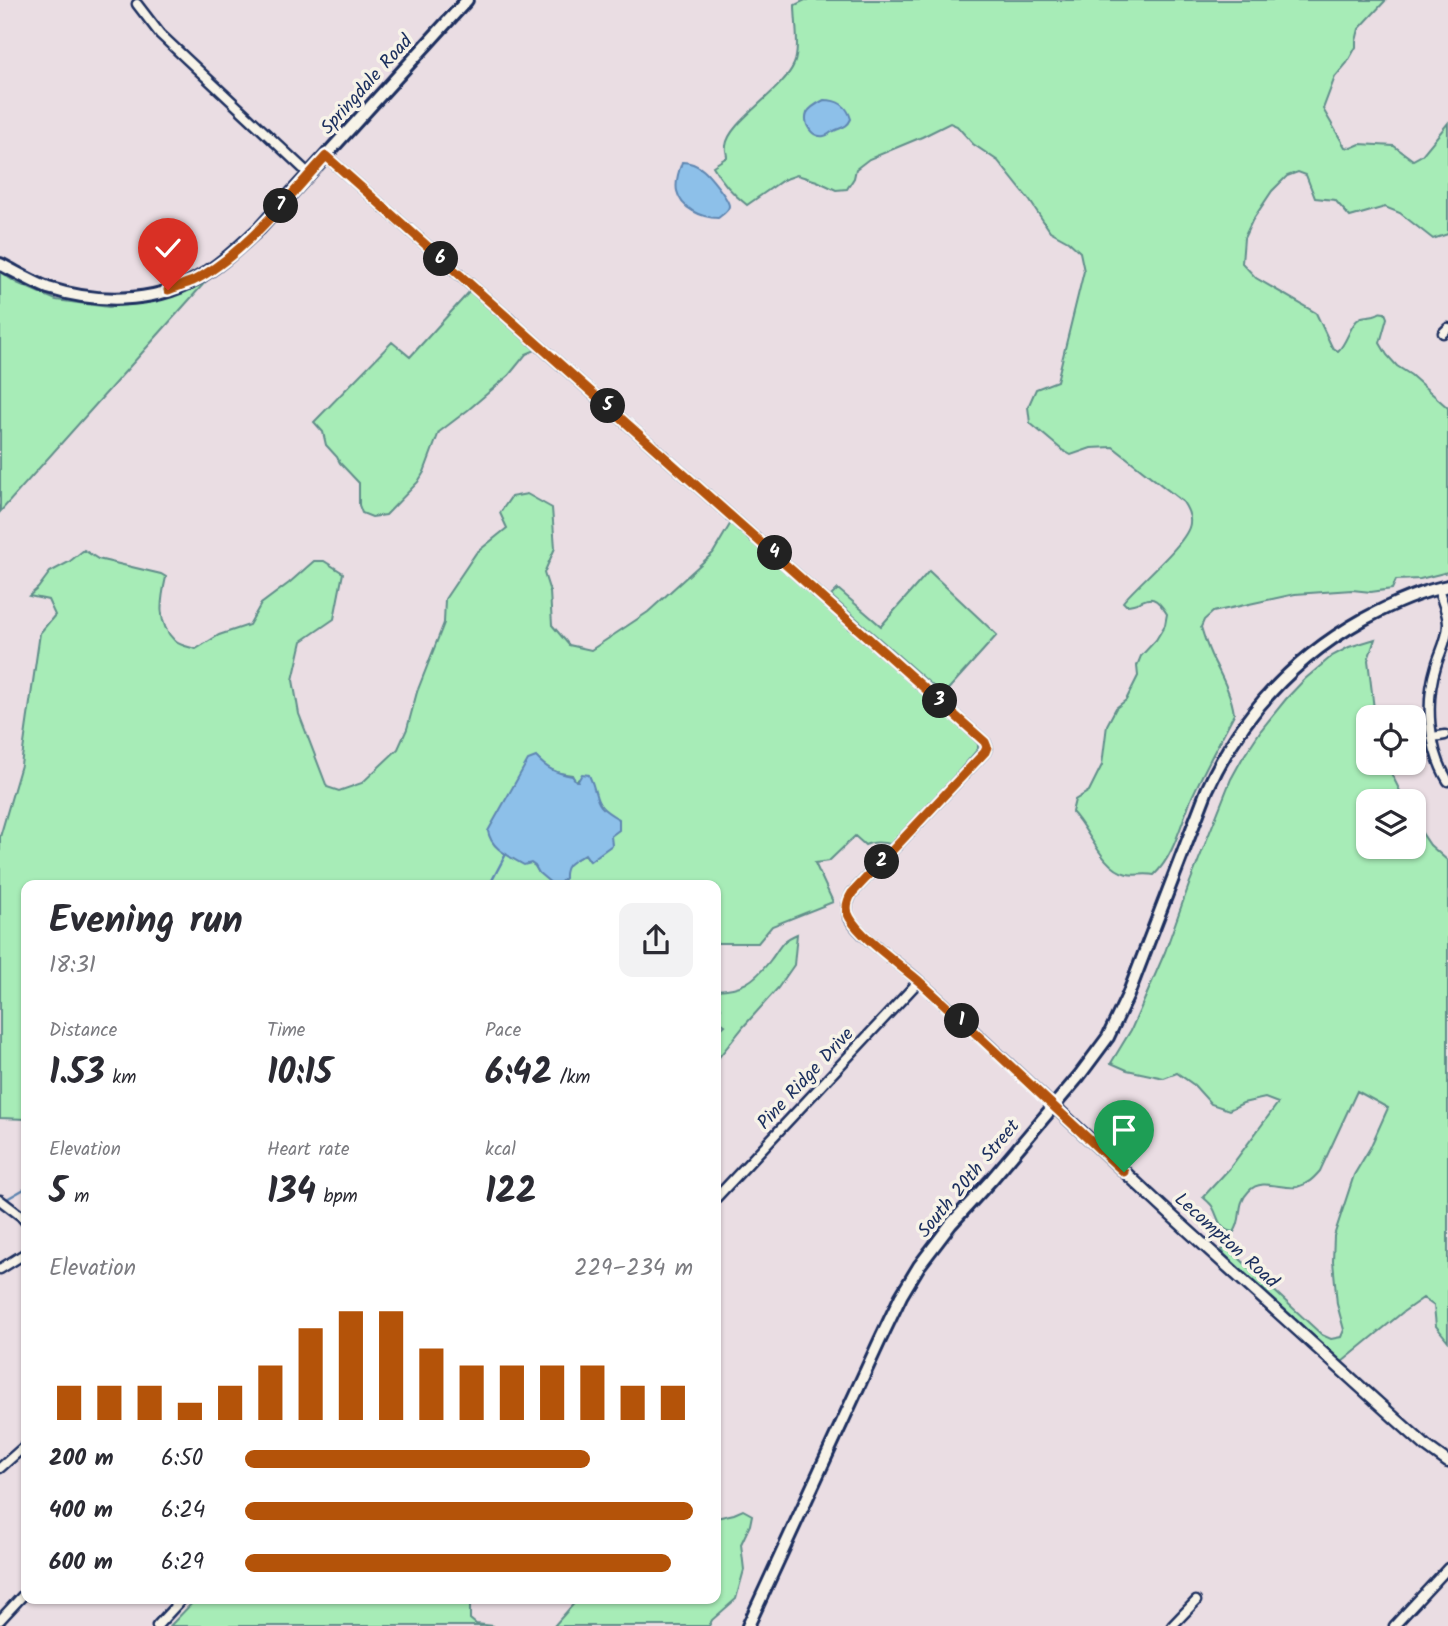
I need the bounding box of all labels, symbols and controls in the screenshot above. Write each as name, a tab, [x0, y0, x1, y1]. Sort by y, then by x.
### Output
street label: Springdale Road	[314, 28, 421, 142]
pin: 7	[264, 188, 298, 224]
text: 7	[276, 190, 285, 220]
pin	[138, 218, 198, 290]
icon: check	[149, 229, 187, 267]
pin: 6	[424, 242, 458, 276]
text: 6	[435, 243, 446, 273]
pin: 5	[590, 388, 626, 424]
text: 5	[603, 390, 612, 420]
pin: 4	[758, 536, 792, 570]
text: 4	[769, 537, 780, 567]
pin: 3	[922, 684, 958, 718]
text: 3	[934, 685, 945, 715]
map controls	[1356, 705, 1426, 859]
button: locate	[1356, 705, 1426, 775]
button: layers	[1356, 789, 1426, 859]
pin: 2	[864, 844, 900, 880]
text: 2	[876, 846, 887, 876]
text: Evening run	[49, 892, 243, 952]
button: share	[619, 903, 693, 977]
text: 18:31	[49, 948, 96, 984]
pin: 1	[944, 1004, 979, 1038]
text: 1	[959, 1005, 964, 1035]
text: Distance	[49, 1016, 117, 1046]
text: Time	[267, 1016, 305, 1046]
text: Pace	[485, 1016, 521, 1046]
street label: Pine Ridge Drive	[750, 1021, 862, 1137]
text: 1.53	[49, 1046, 105, 1102]
text: 10:15	[267, 1046, 332, 1102]
text: 6:42	[485, 1046, 552, 1102]
text: km	[105, 1063, 136, 1093]
text: /km	[552, 1063, 590, 1093]
pin	[1094, 1100, 1154, 1172]
icon: arrive	[1105, 1111, 1143, 1149]
street label: South 20th Street	[910, 1113, 1028, 1245]
text: Elevation	[49, 1135, 121, 1165]
text: Heart rate	[267, 1135, 350, 1165]
text: kcal	[485, 1135, 516, 1165]
text: 5	[49, 1165, 67, 1221]
text: 134	[267, 1165, 316, 1221]
text: 122	[485, 1165, 536, 1221]
text: m	[67, 1182, 89, 1212]
text: bpm	[316, 1182, 358, 1212]
street label: Lecompton Road	[1167, 1186, 1285, 1297]
text: Elevation	[49, 1251, 136, 1287]
text: 229–234 m	[574, 1251, 693, 1287]
text: 200 m	[49, 1441, 114, 1477]
text: 6:50	[161, 1441, 203, 1477]
text: 400 m	[49, 1493, 113, 1529]
text: 6:24	[161, 1493, 205, 1529]
text: 600 m	[49, 1545, 113, 1581]
text: 6:29	[161, 1545, 204, 1581]

